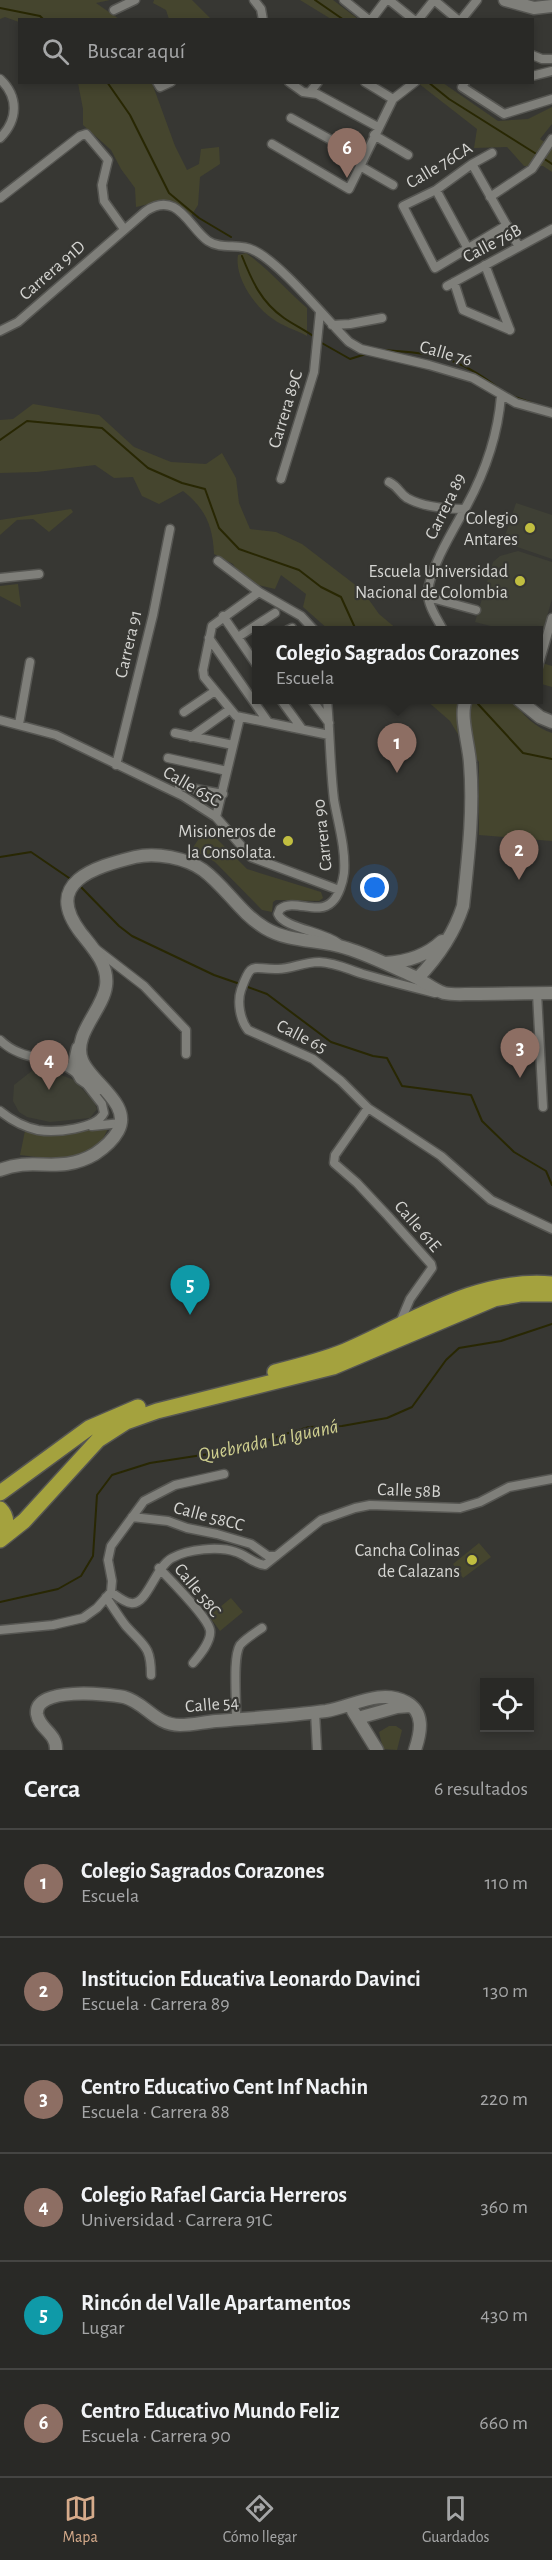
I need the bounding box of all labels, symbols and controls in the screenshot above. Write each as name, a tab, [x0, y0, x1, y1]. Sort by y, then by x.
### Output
search box	[18, 18, 534, 84]
icon: search	[39, 35, 72, 68]
text: Buscar aquí	[87, 40, 185, 62]
pin: 6	[328, 128, 366, 178]
street label: Calle 76CA	[403, 139, 476, 193]
street label: Calle 76B	[460, 221, 525, 267]
street label: Carrera 91D	[16, 238, 89, 304]
street label: Calle 76	[417, 338, 474, 370]
street label: Carrera 89C	[266, 368, 306, 451]
street label: Carrera 89	[422, 470, 470, 542]
place label: Colegio Antares	[464, 510, 518, 549]
marker: Colegio Antares	[523, 521, 537, 535]
place label: Escuela Universidad Nacional de Colombia	[355, 563, 508, 602]
marker: Escuela Universidad Nacional de Colombia	[513, 574, 527, 588]
street label: Carrera 91	[112, 609, 146, 680]
popup	[252, 626, 543, 704]
text: Colegio Sagrados Corazones	[276, 642, 519, 664]
text: Escuela	[276, 668, 334, 688]
pin: 1	[378, 724, 416, 773]
street label: Calle 65C	[160, 763, 223, 810]
street label: Carrera 90	[310, 798, 336, 872]
place label: Misioneros de la Consolata.	[178, 823, 276, 862]
pin: 2	[500, 830, 538, 880]
marker: Misioneros de la Consolata.	[281, 834, 295, 848]
your location	[360, 873, 389, 902]
street label: Calle 65	[273, 1017, 330, 1057]
pin: 3	[500, 1028, 540, 1078]
pin: 4	[29, 1040, 68, 1090]
street label: Calle 61E	[390, 1198, 444, 1256]
pin: 5	[170, 1266, 210, 1315]
water label: Quebrada La Iguaná	[196, 1416, 340, 1466]
street label: Calle 58B	[377, 1481, 441, 1501]
street label: Calle 58CC	[171, 1499, 246, 1535]
place label: Cancha Colinas de Calazans	[355, 1542, 460, 1581]
marker: Cancha Colinas de Calazans	[465, 1553, 479, 1567]
street label: Calle 58C	[170, 1560, 224, 1621]
map controls	[480, 1678, 534, 1732]
button: locate	[480, 1678, 534, 1732]
street label: Calle 54	[184, 1694, 240, 1716]
text: Cerca	[24, 1776, 81, 1802]
text: 6 resultados	[434, 1779, 528, 1799]
text: Colegio Sagrados Corazones	[81, 1860, 324, 1882]
text: 1	[40, 1873, 47, 1893]
text: 110 m	[484, 1873, 528, 1893]
text: Escuela	[81, 1886, 139, 1906]
text: Institucion Educativa Leonardo Davinci	[81, 1968, 421, 1990]
text: 2	[39, 1981, 48, 2001]
text: 130 m	[483, 1981, 528, 2001]
text: Escuela · Carrera 89	[81, 1994, 230, 2014]
text: Centro Educativo Cent Inf Nachin	[81, 2076, 368, 2098]
text: 3	[39, 2089, 48, 2109]
text: 220 m	[480, 2089, 528, 2109]
text: Escuela · Carrera 88	[81, 2102, 230, 2122]
text: Colegio Rafael Garcia Herreros	[81, 2184, 347, 2206]
text: 4	[38, 2197, 49, 2217]
text: 360 m	[481, 2197, 528, 2217]
text: Universidad · Carrera 91C	[81, 2210, 273, 2230]
text: Rincón del Valle Apartamentos	[81, 2292, 351, 2314]
text: 5	[39, 2305, 48, 2325]
text: 430 m	[480, 2305, 528, 2325]
text: Lugar	[81, 2318, 124, 2338]
text: Centro Educativo Mundo Feliz	[81, 2400, 339, 2422]
text: 6	[39, 2413, 48, 2433]
text: 660 m	[479, 2413, 528, 2433]
text: Escuela · Carrera 90	[81, 2426, 231, 2446]
tab: Mapa	[62, 2492, 98, 2547]
tab: Cómo llegar	[223, 2492, 297, 2547]
tab: Guardados	[422, 2492, 490, 2547]

